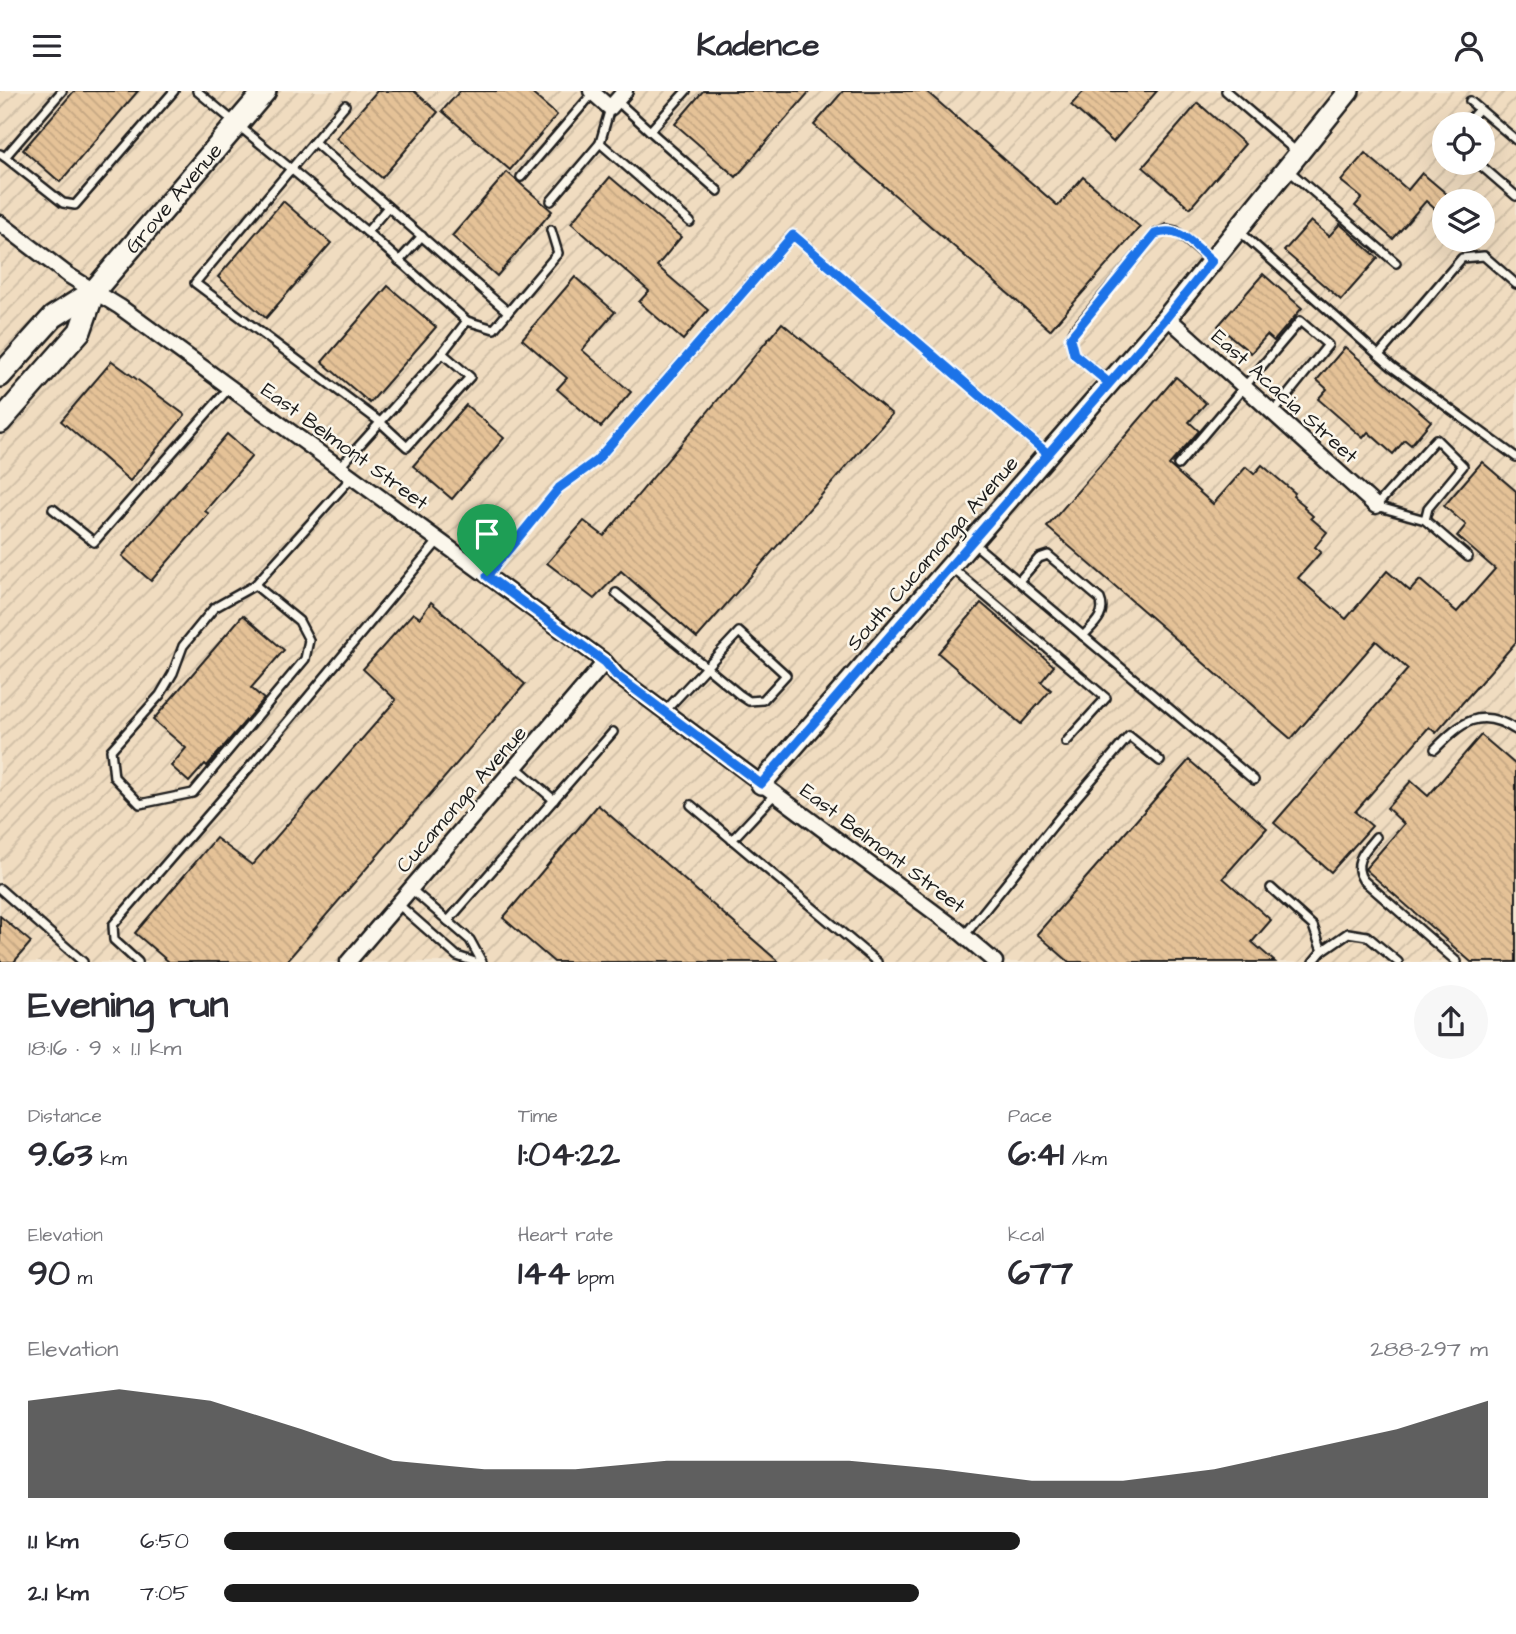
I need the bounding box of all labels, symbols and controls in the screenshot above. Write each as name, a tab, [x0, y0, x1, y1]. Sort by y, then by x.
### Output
text: Kadence	[697, 23, 819, 68]
icon: menu	[28, 27, 66, 65]
icon: person	[1450, 27, 1488, 65]
map controls	[1432, 112, 1495, 252]
button: locate	[1432, 112, 1495, 175]
street label: Grove Avenue	[118, 137, 229, 260]
button: layers	[1432, 189, 1495, 252]
street label: East Acacia Street	[1205, 323, 1365, 470]
street label: East Belmont Street	[255, 376, 435, 517]
street label: South Cucamonga Avenue	[840, 450, 1027, 658]
pin	[457, 504, 517, 576]
icon: arrive	[468, 515, 506, 553]
street label: Cucamonga Avenue	[389, 720, 535, 880]
street label: East Belmont Street	[794, 776, 972, 921]
text: Evening run	[28, 980, 229, 1032]
button: share	[1414, 985, 1488, 1059]
text: 18:16 · 9 × 1.1 km	[28, 1032, 181, 1064]
text: Distance	[28, 1103, 102, 1130]
text: Time	[518, 1103, 558, 1130]
text: Pace	[1008, 1103, 1052, 1130]
text: 9.63	[28, 1130, 93, 1179]
text: 1:04:22	[518, 1130, 620, 1179]
text: 6:41	[1008, 1130, 1064, 1179]
text: km	[93, 1146, 127, 1173]
text: /km	[1064, 1146, 1107, 1173]
text: Elevation	[28, 1222, 103, 1249]
text: Heart rate	[518, 1222, 613, 1249]
text: kcal	[1008, 1222, 1044, 1249]
text: 90	[28, 1249, 70, 1298]
text: 144	[518, 1249, 570, 1298]
text: 677	[1008, 1249, 1073, 1298]
text: m	[70, 1265, 92, 1292]
text: bpm	[570, 1265, 614, 1292]
text: Elevation	[28, 1333, 119, 1365]
text: 288–297 m	[1370, 1333, 1488, 1365]
text: 1.1 km	[28, 1525, 78, 1557]
text: 6:50	[140, 1525, 189, 1557]
text: 2.1 km	[28, 1577, 89, 1609]
text: 7:05	[140, 1577, 189, 1609]

